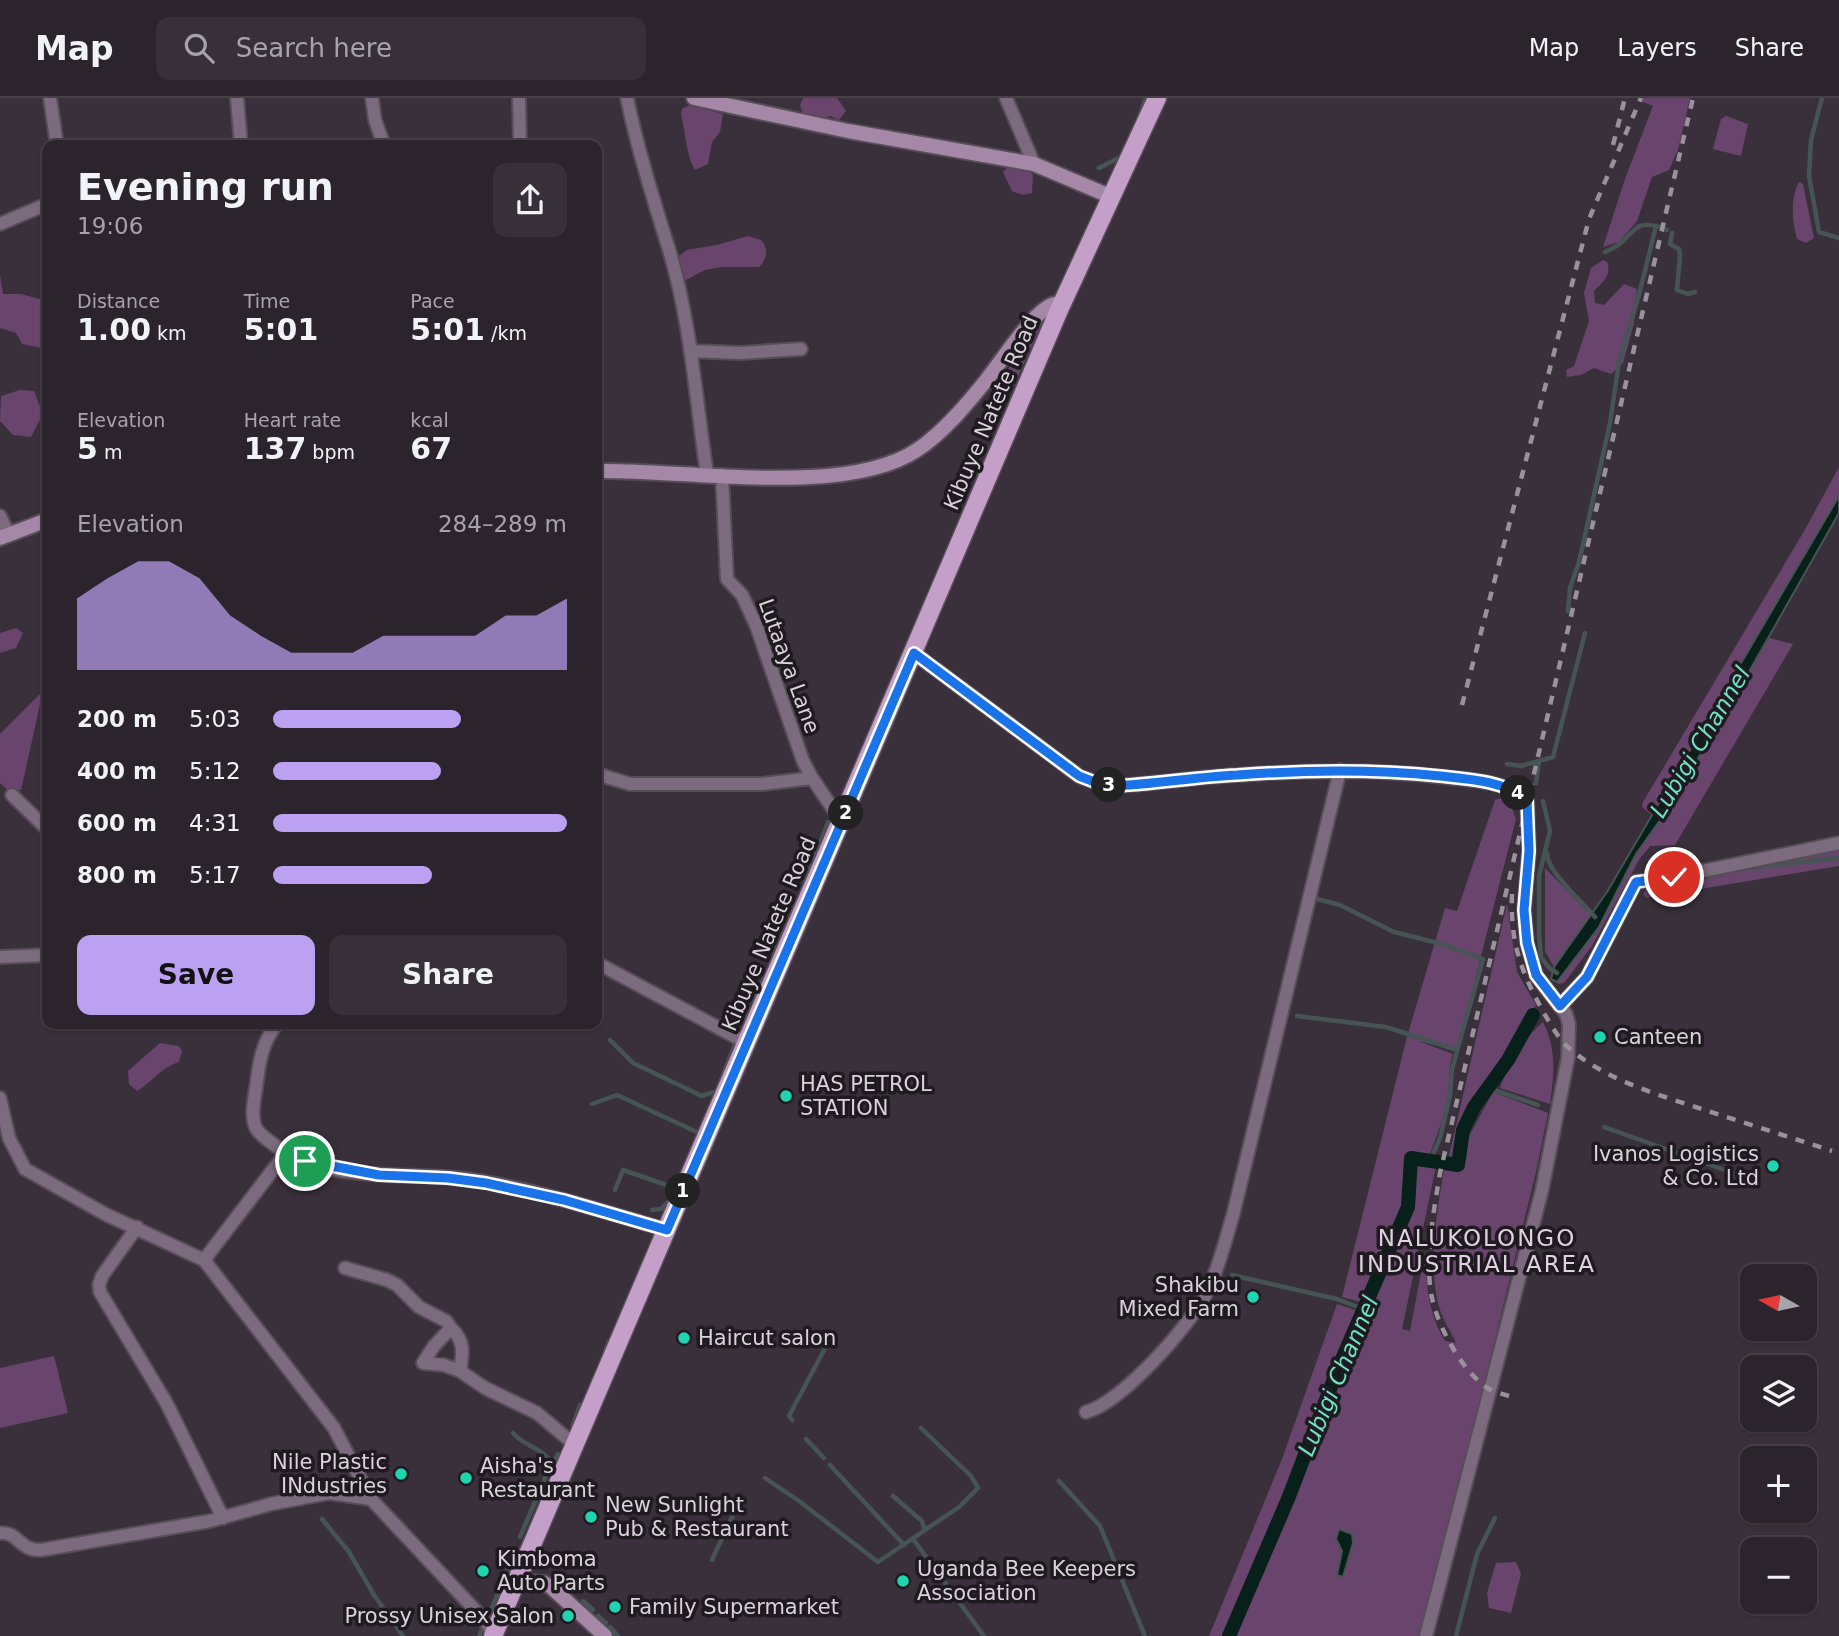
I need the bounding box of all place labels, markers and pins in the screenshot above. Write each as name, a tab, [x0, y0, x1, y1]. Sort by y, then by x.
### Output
pin: 3	[1092, 768, 1126, 802]
pin: 4	[1500, 776, 1536, 810]
pin: 2	[828, 796, 864, 830]
pin	[1644, 847, 1704, 907]
place label: Canteen	[1614, 1025, 1702, 1049]
marker: Canteen	[1592, 1029, 1608, 1045]
place label: HAS PETROL STATION	[800, 1072, 932, 1120]
marker: HAS PETROL STATION	[778, 1088, 794, 1104]
pin	[275, 1131, 335, 1191]
place label: Ivanos Logistics & Co. Ltd	[1593, 1142, 1759, 1190]
marker: Ivanos Logistics & Co. Ltd	[1765, 1158, 1781, 1174]
pin: 1	[666, 1174, 700, 1208]
place label: Shakibu Mixed Farm	[1119, 1273, 1239, 1321]
marker: Shakibu Mixed Farm	[1245, 1289, 1261, 1305]
place label: Haircut salon	[698, 1326, 836, 1350]
marker: Haircut salon	[676, 1330, 692, 1346]
place label: Nile Plastic INdustries	[272, 1450, 387, 1498]
place label: Aisha's Restaurant	[480, 1454, 595, 1502]
marker: Nile Plastic INdustries	[393, 1466, 409, 1482]
marker: Aisha's Restaurant	[458, 1470, 474, 1486]
place label: New Sunlight Pub & Restaurant	[605, 1493, 789, 1541]
marker: New Sunlight Pub & Restaurant	[583, 1509, 599, 1525]
place label: Kimboma Auto Parts	[497, 1547, 605, 1595]
place label: Uganda Bee Keepers Association	[917, 1557, 1136, 1605]
marker: Kimboma Auto Parts	[475, 1563, 491, 1579]
marker: Uganda Bee Keepers Association	[895, 1573, 911, 1589]
place label: Family Supermarket	[629, 1595, 839, 1619]
marker: Family Supermarket	[607, 1599, 623, 1615]
place label: Prossy Unisex Salon	[344, 1604, 554, 1628]
marker: Prossy Unisex Salon	[560, 1608, 576, 1624]

